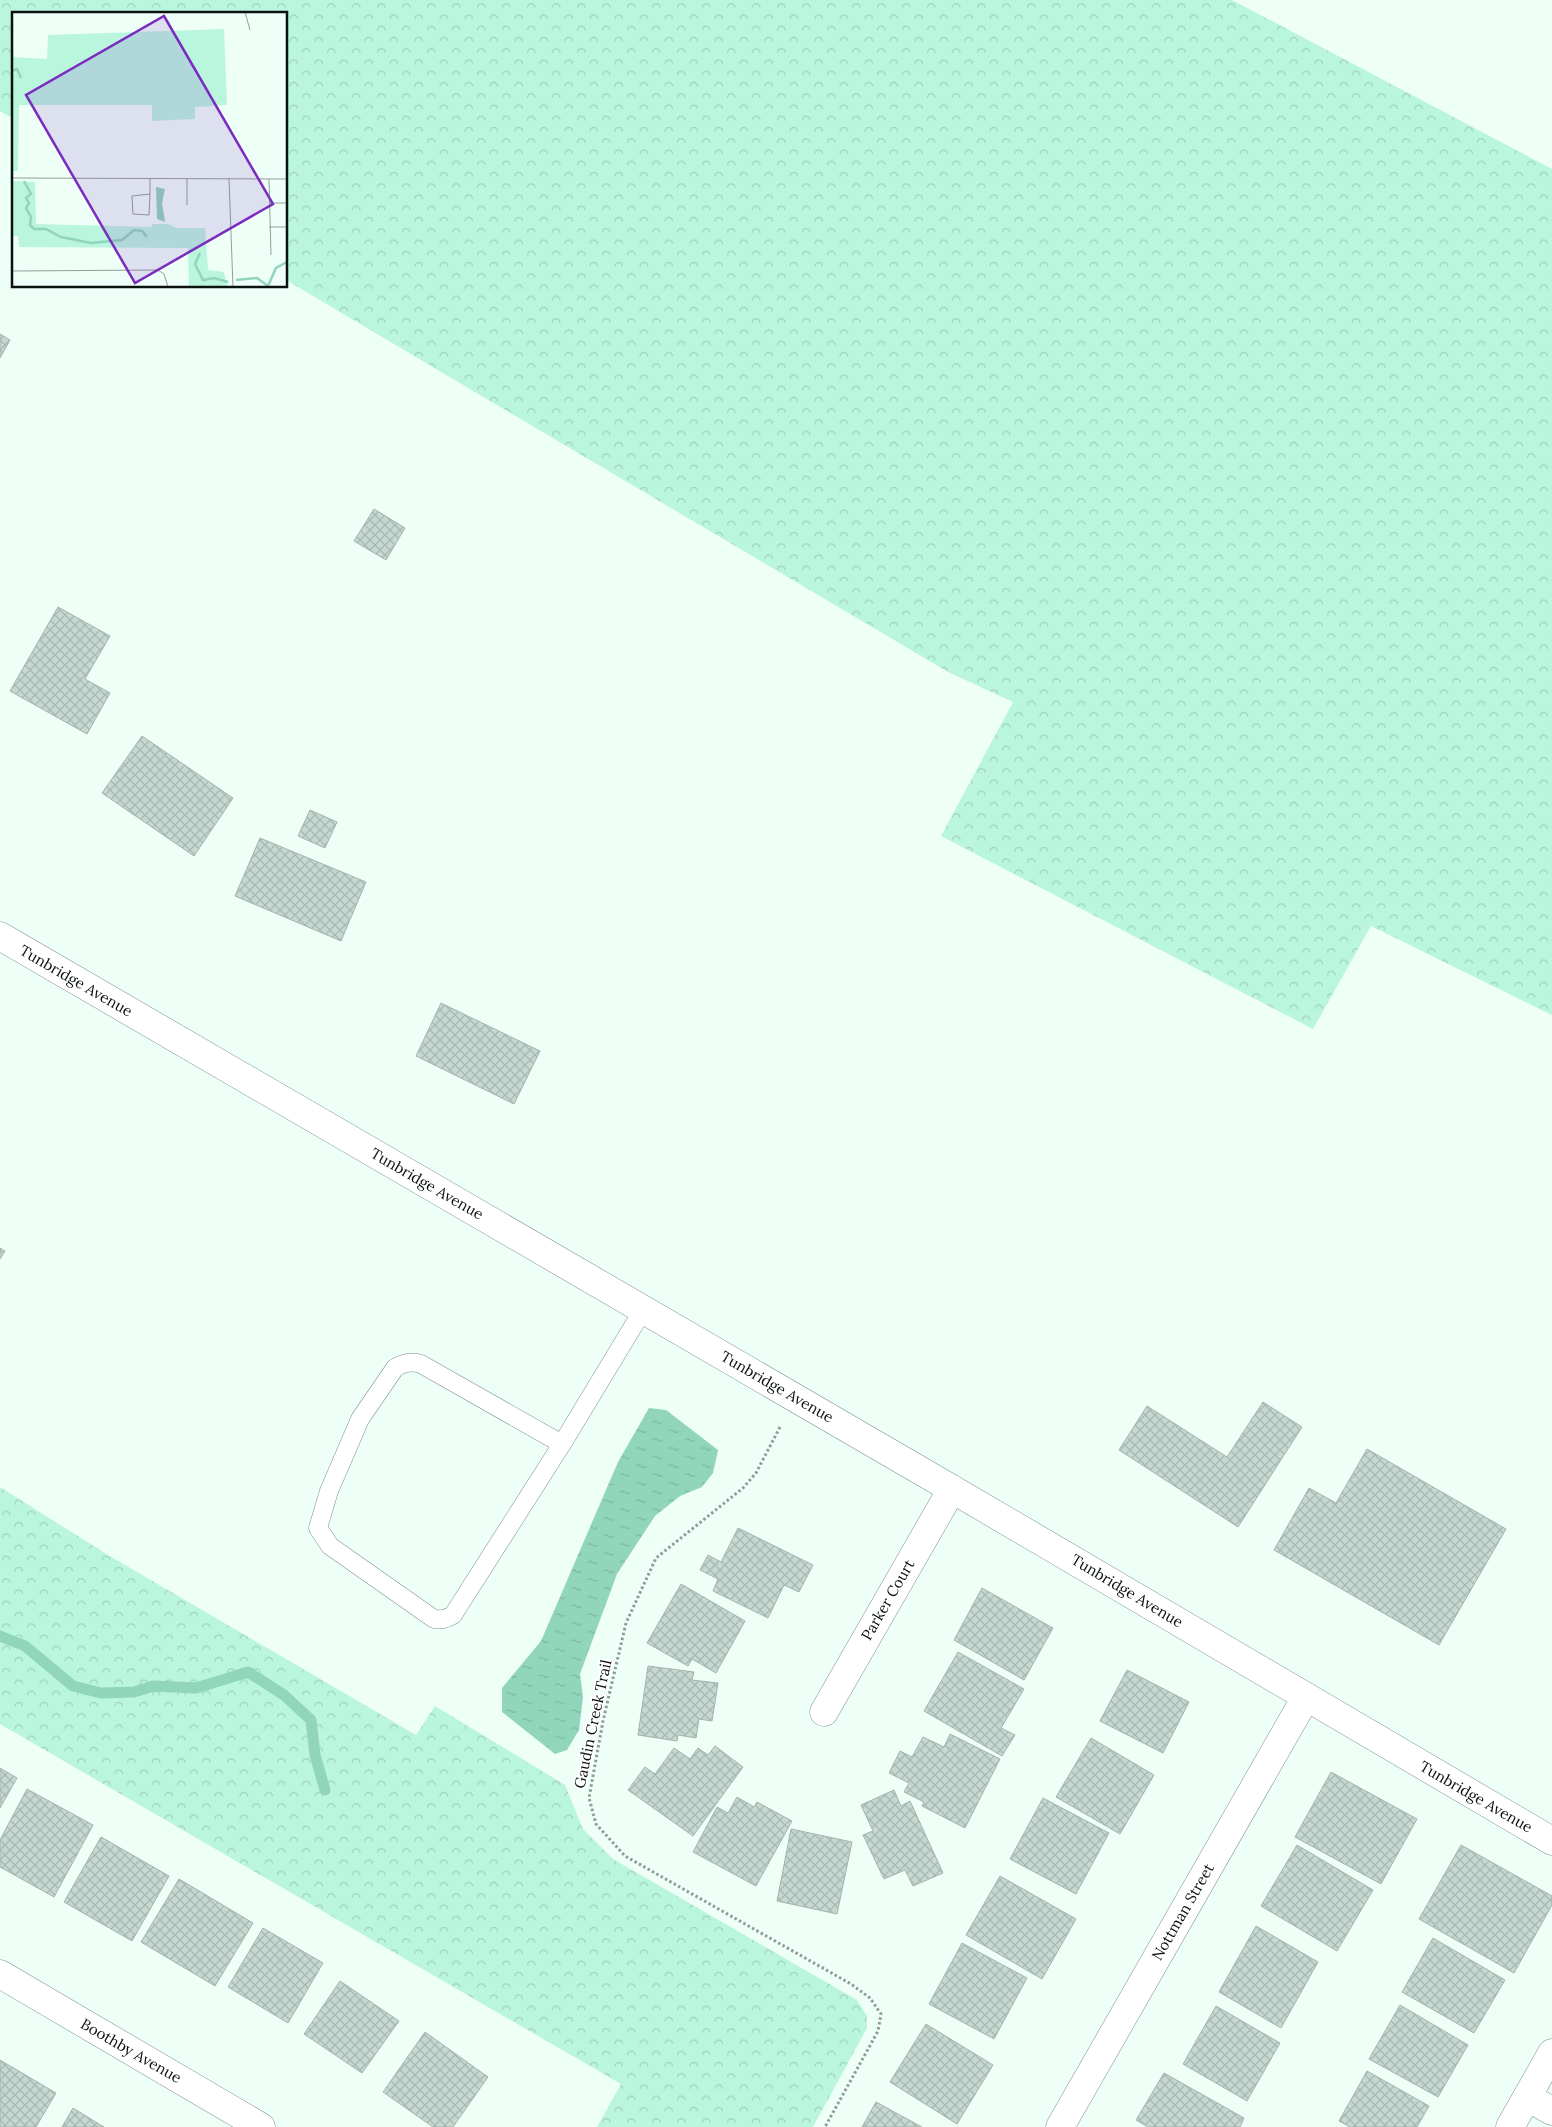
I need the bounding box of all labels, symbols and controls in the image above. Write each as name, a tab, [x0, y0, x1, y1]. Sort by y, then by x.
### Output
inset map	[12, 12, 288, 288]
street label: Tunbridge Avenue	[16, 941, 136, 1021]
street label: Tunbridge Avenue	[367, 1144, 487, 1224]
street label: Tunbridge Avenue	[717, 1347, 837, 1427]
street label: Tunbridge Avenue	[1068, 1550, 1187, 1631]
street label: Parker Court	[857, 1556, 918, 1644]
street label: Gaudin Creek Trail	[570, 1658, 615, 1790]
street label: Tunbridge Avenue	[1416, 1757, 1536, 1837]
street label: Nottman Street	[1147, 1860, 1218, 1964]
street label: Boothby Avenue	[78, 2014, 185, 2087]

